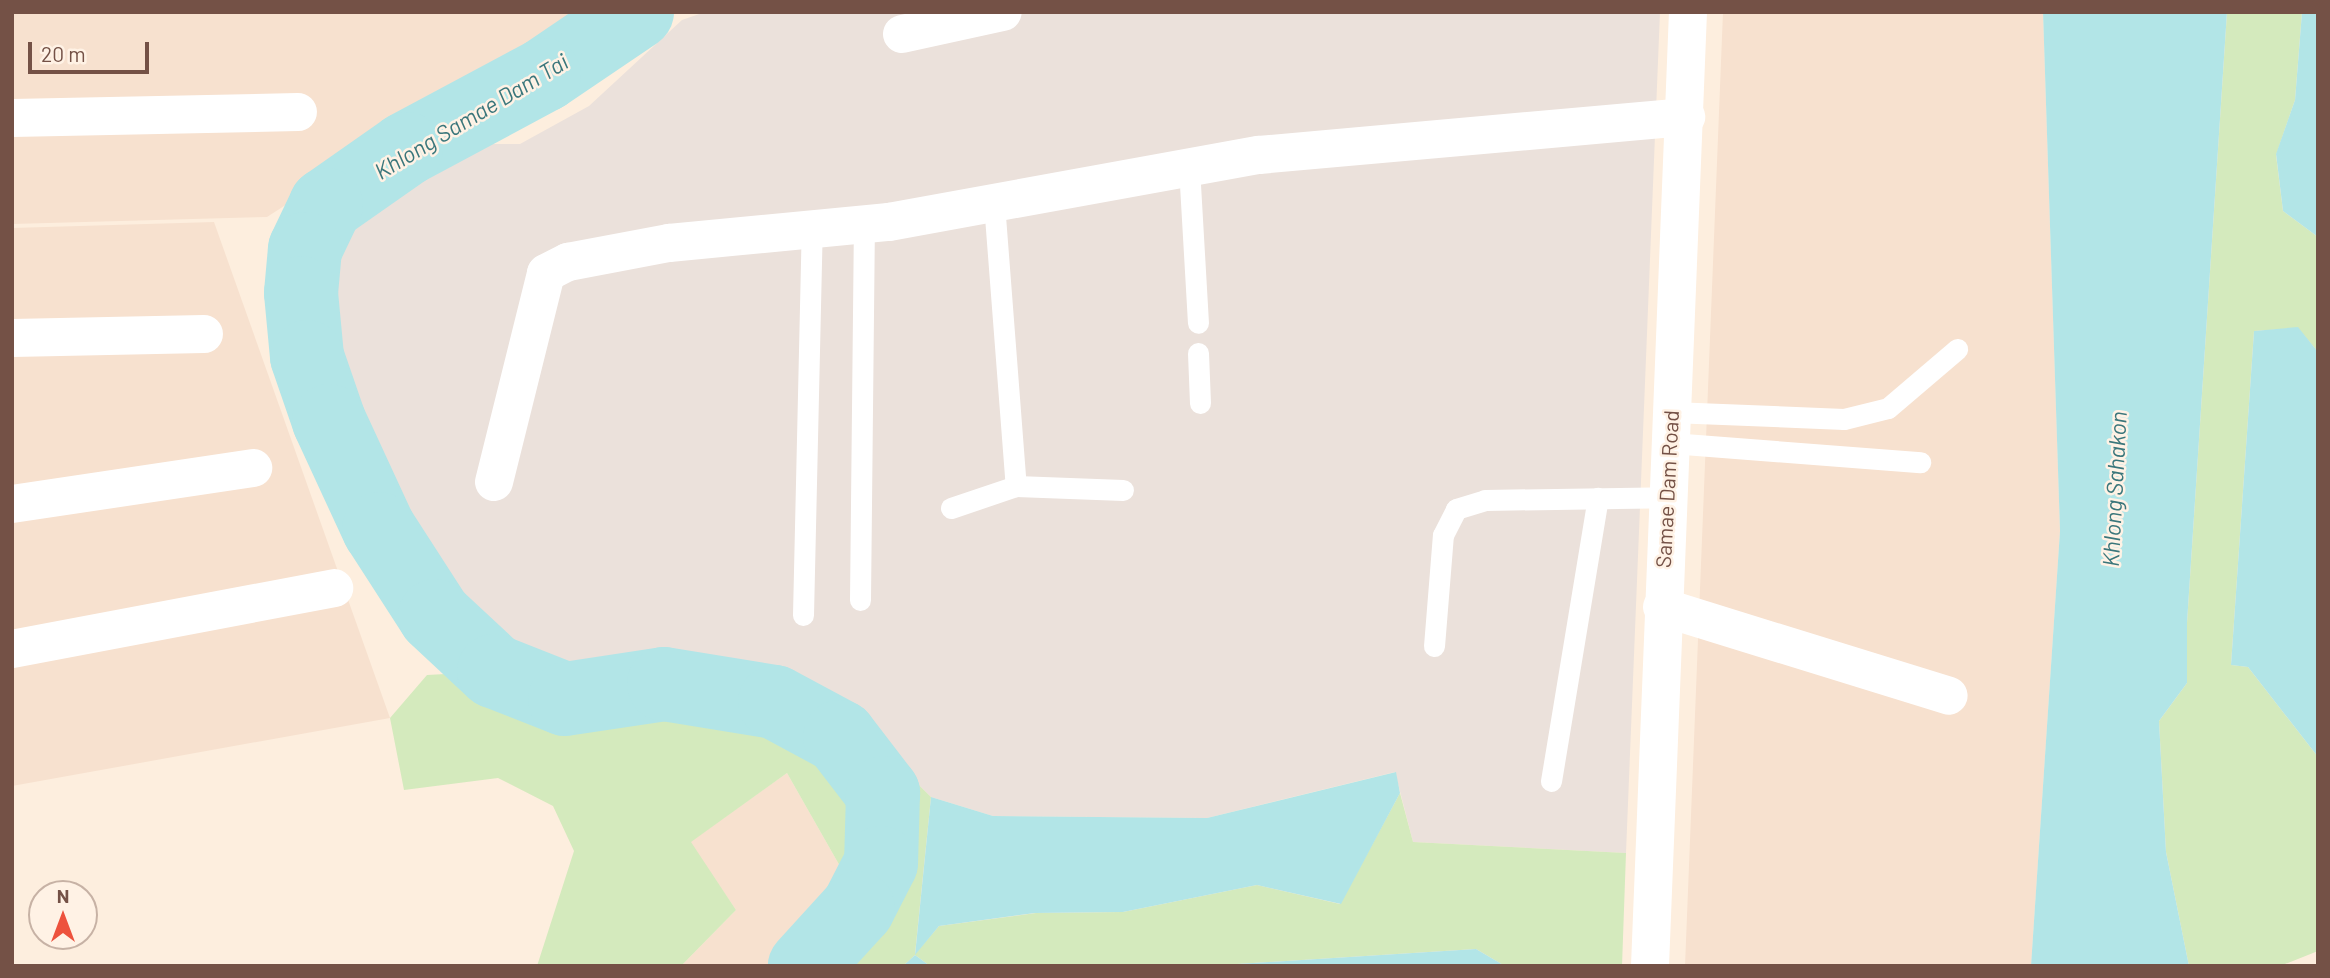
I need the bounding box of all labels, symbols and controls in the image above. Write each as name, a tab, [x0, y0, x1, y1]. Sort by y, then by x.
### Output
scale bar	[32, 28, 152, 72]
text: 20 m	[41, 41, 86, 66]
water label: Khlong Samae Dam Tai	[369, 47, 573, 185]
street label: Samae Dam Road	[1650, 409, 1684, 569]
water label: Khlong Sahakon	[2096, 411, 2132, 567]
north arrow	[28, 880, 98, 950]
text: N	[57, 884, 69, 907]

